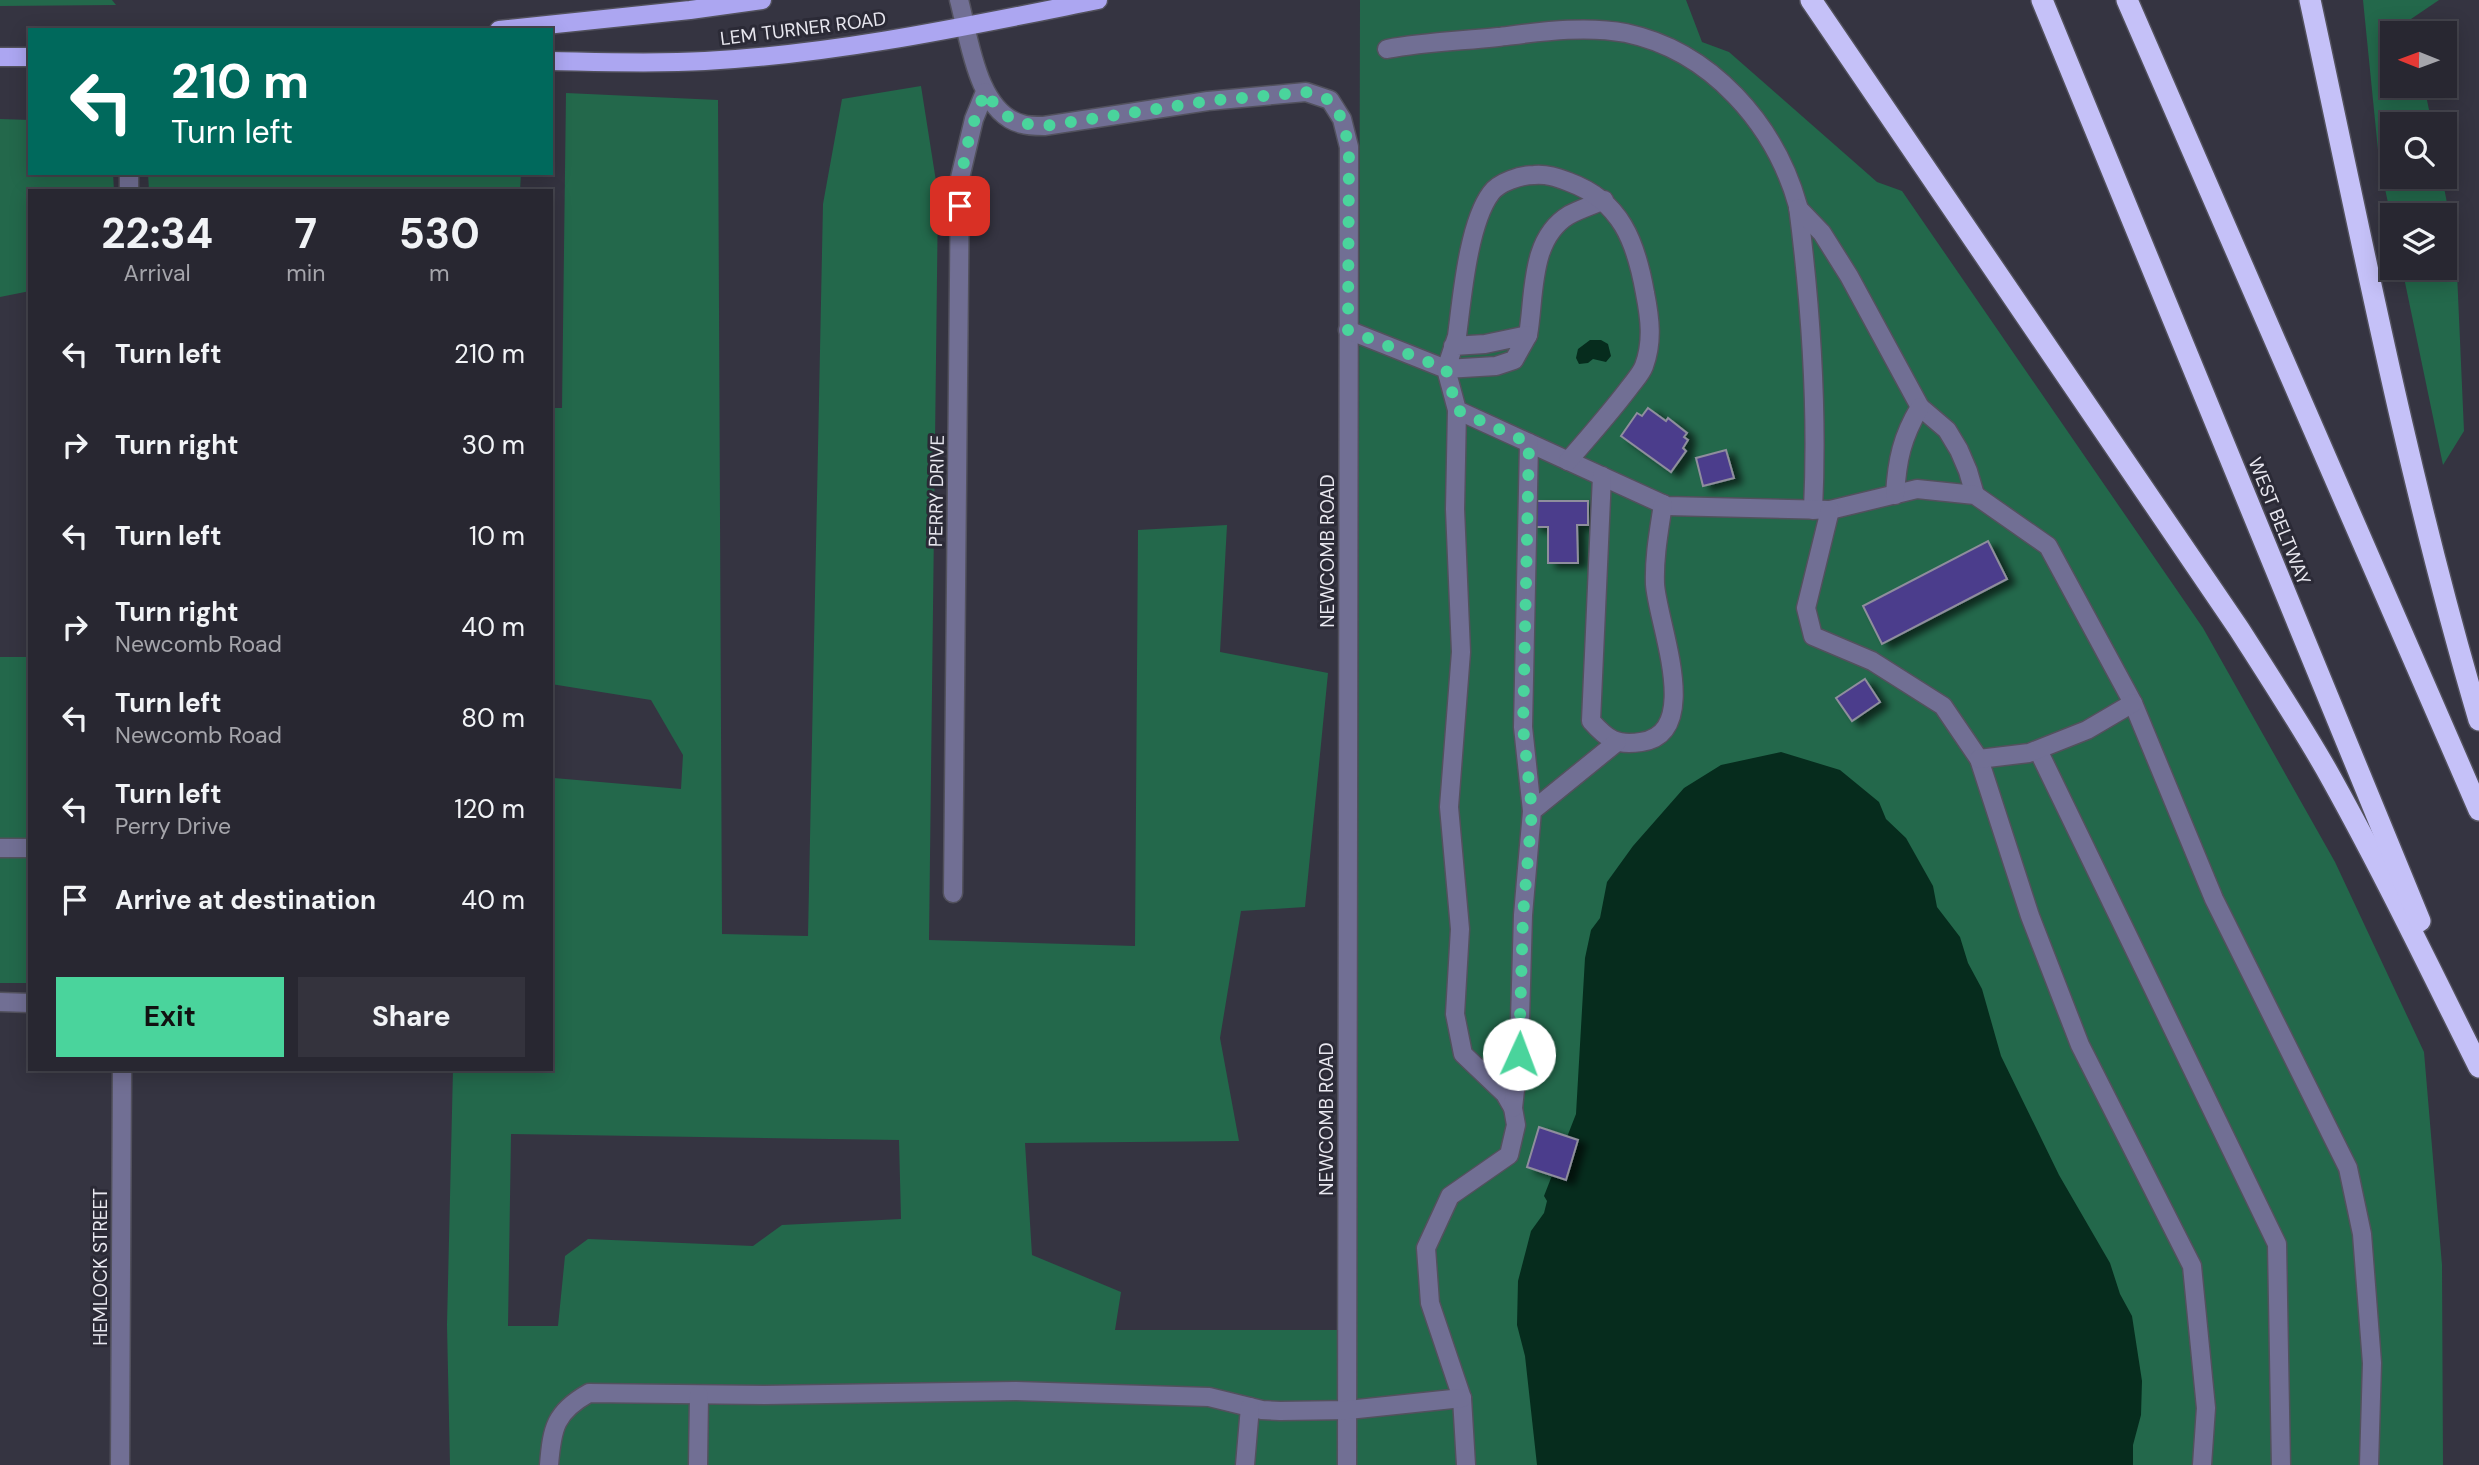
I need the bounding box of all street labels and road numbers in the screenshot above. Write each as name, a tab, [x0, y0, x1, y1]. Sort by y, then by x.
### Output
street label: LEM TURNER ROAD	[719, 6, 888, 51]
street label: PERRY DRIVE	[923, 435, 950, 547]
street label: WEST BELTWAY	[2243, 454, 2317, 589]
street label: NEWCOMB ROAD	[1315, 474, 1340, 628]
street label: NEWCOMB ROAD	[1314, 1042, 1339, 1196]
street label: HEMLOCK STREET	[88, 1188, 113, 1346]

